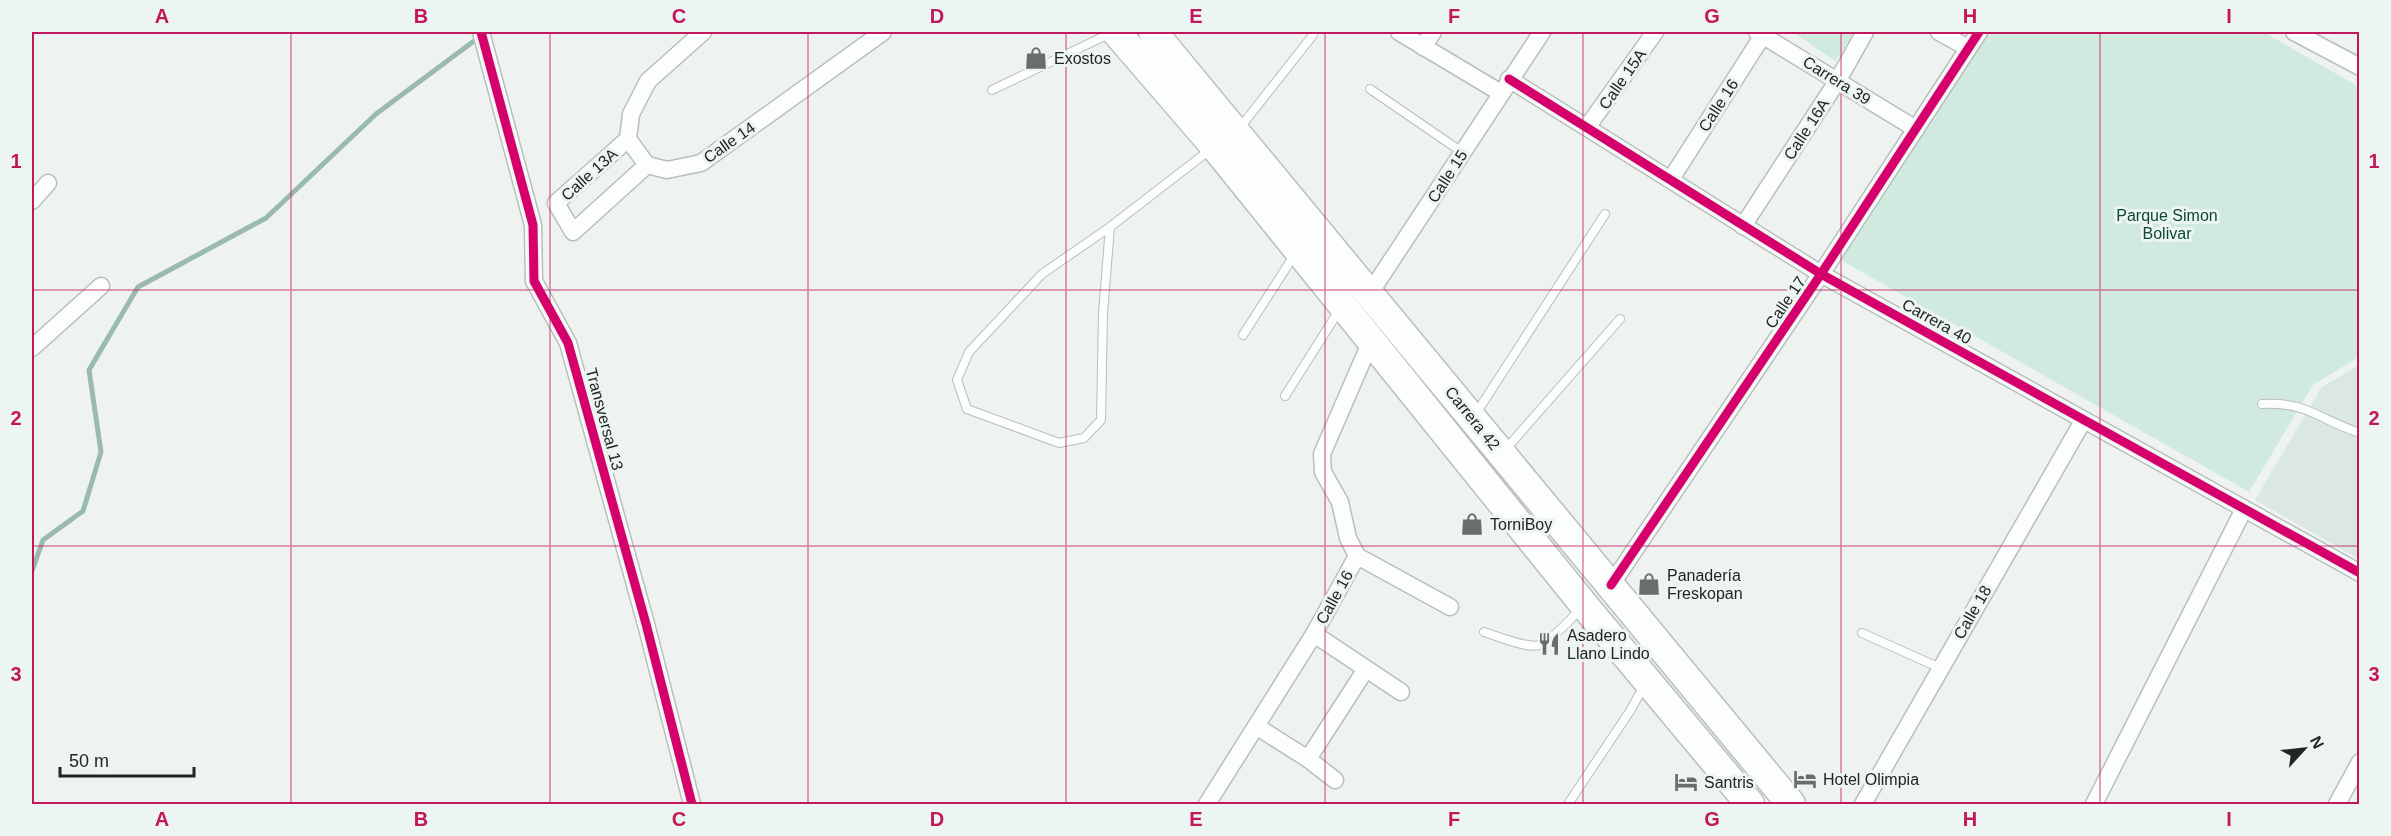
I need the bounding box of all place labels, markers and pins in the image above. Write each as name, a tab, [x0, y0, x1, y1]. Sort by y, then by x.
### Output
shop icon: Exostos	[1023, 45, 1049, 71]
place label: Exostos	[1054, 50, 1111, 67]
shop icon: TorniBoy	[1459, 511, 1485, 537]
place label: TorniBoy	[1490, 516, 1552, 533]
place label: Panadería Freskopan	[1667, 567, 1743, 602]
shop icon: Panadería Freskopan	[1636, 571, 1662, 597]
place label: Asadero Llano Lindo	[1567, 627, 1650, 662]
restaurant icon: Asadero Llano Lindo	[1536, 631, 1562, 657]
hotel icon: Hotel Olimpia	[1792, 766, 1818, 792]
hotel icon: Santris	[1673, 769, 1699, 795]
place label: Hotel Olimpia	[1823, 771, 1919, 788]
place label: Santris	[1704, 774, 1754, 791]

